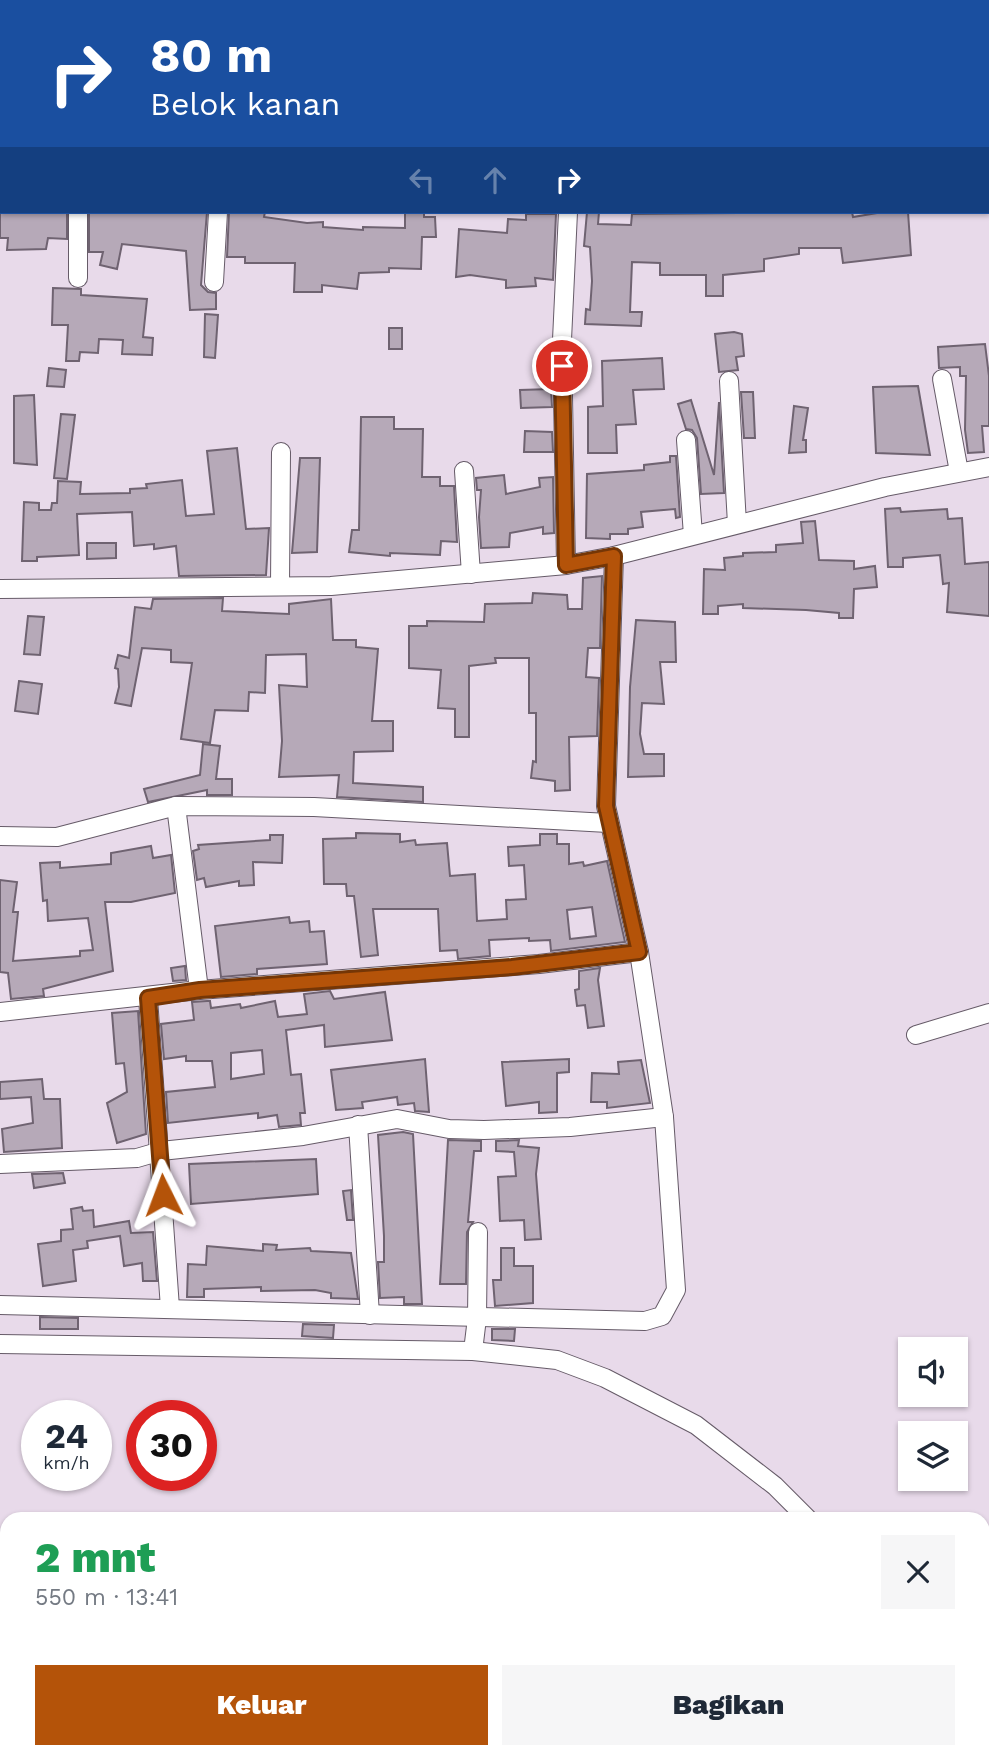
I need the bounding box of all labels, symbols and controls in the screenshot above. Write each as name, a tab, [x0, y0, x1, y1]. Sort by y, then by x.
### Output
text: 80 m	[150, 26, 272, 84]
icon: right	[35, 28, 126, 119]
text: Belok kanan	[150, 85, 340, 123]
icon: left	[403, 161, 441, 199]
icon: ahead	[476, 161, 514, 199]
icon: right	[549, 161, 587, 199]
pin	[532, 336, 592, 396]
icon: arrive	[543, 347, 581, 385]
position arrow	[126, 1158, 200, 1232]
map controls	[898, 1337, 968, 1491]
button: sound	[898, 1337, 968, 1407]
speed limit sign: 30	[126, 1400, 217, 1491]
text: 24	[45, 1415, 88, 1457]
button: layers	[898, 1421, 968, 1491]
text: km/h	[43, 1452, 90, 1473]
text: 2 mnt	[35, 1533, 155, 1582]
button: close	[881, 1535, 955, 1609]
text: 550 m · 13:41	[35, 1584, 178, 1611]
button: Keluar	[35, 1665, 488, 1745]
button: Bagikan	[502, 1665, 955, 1745]

